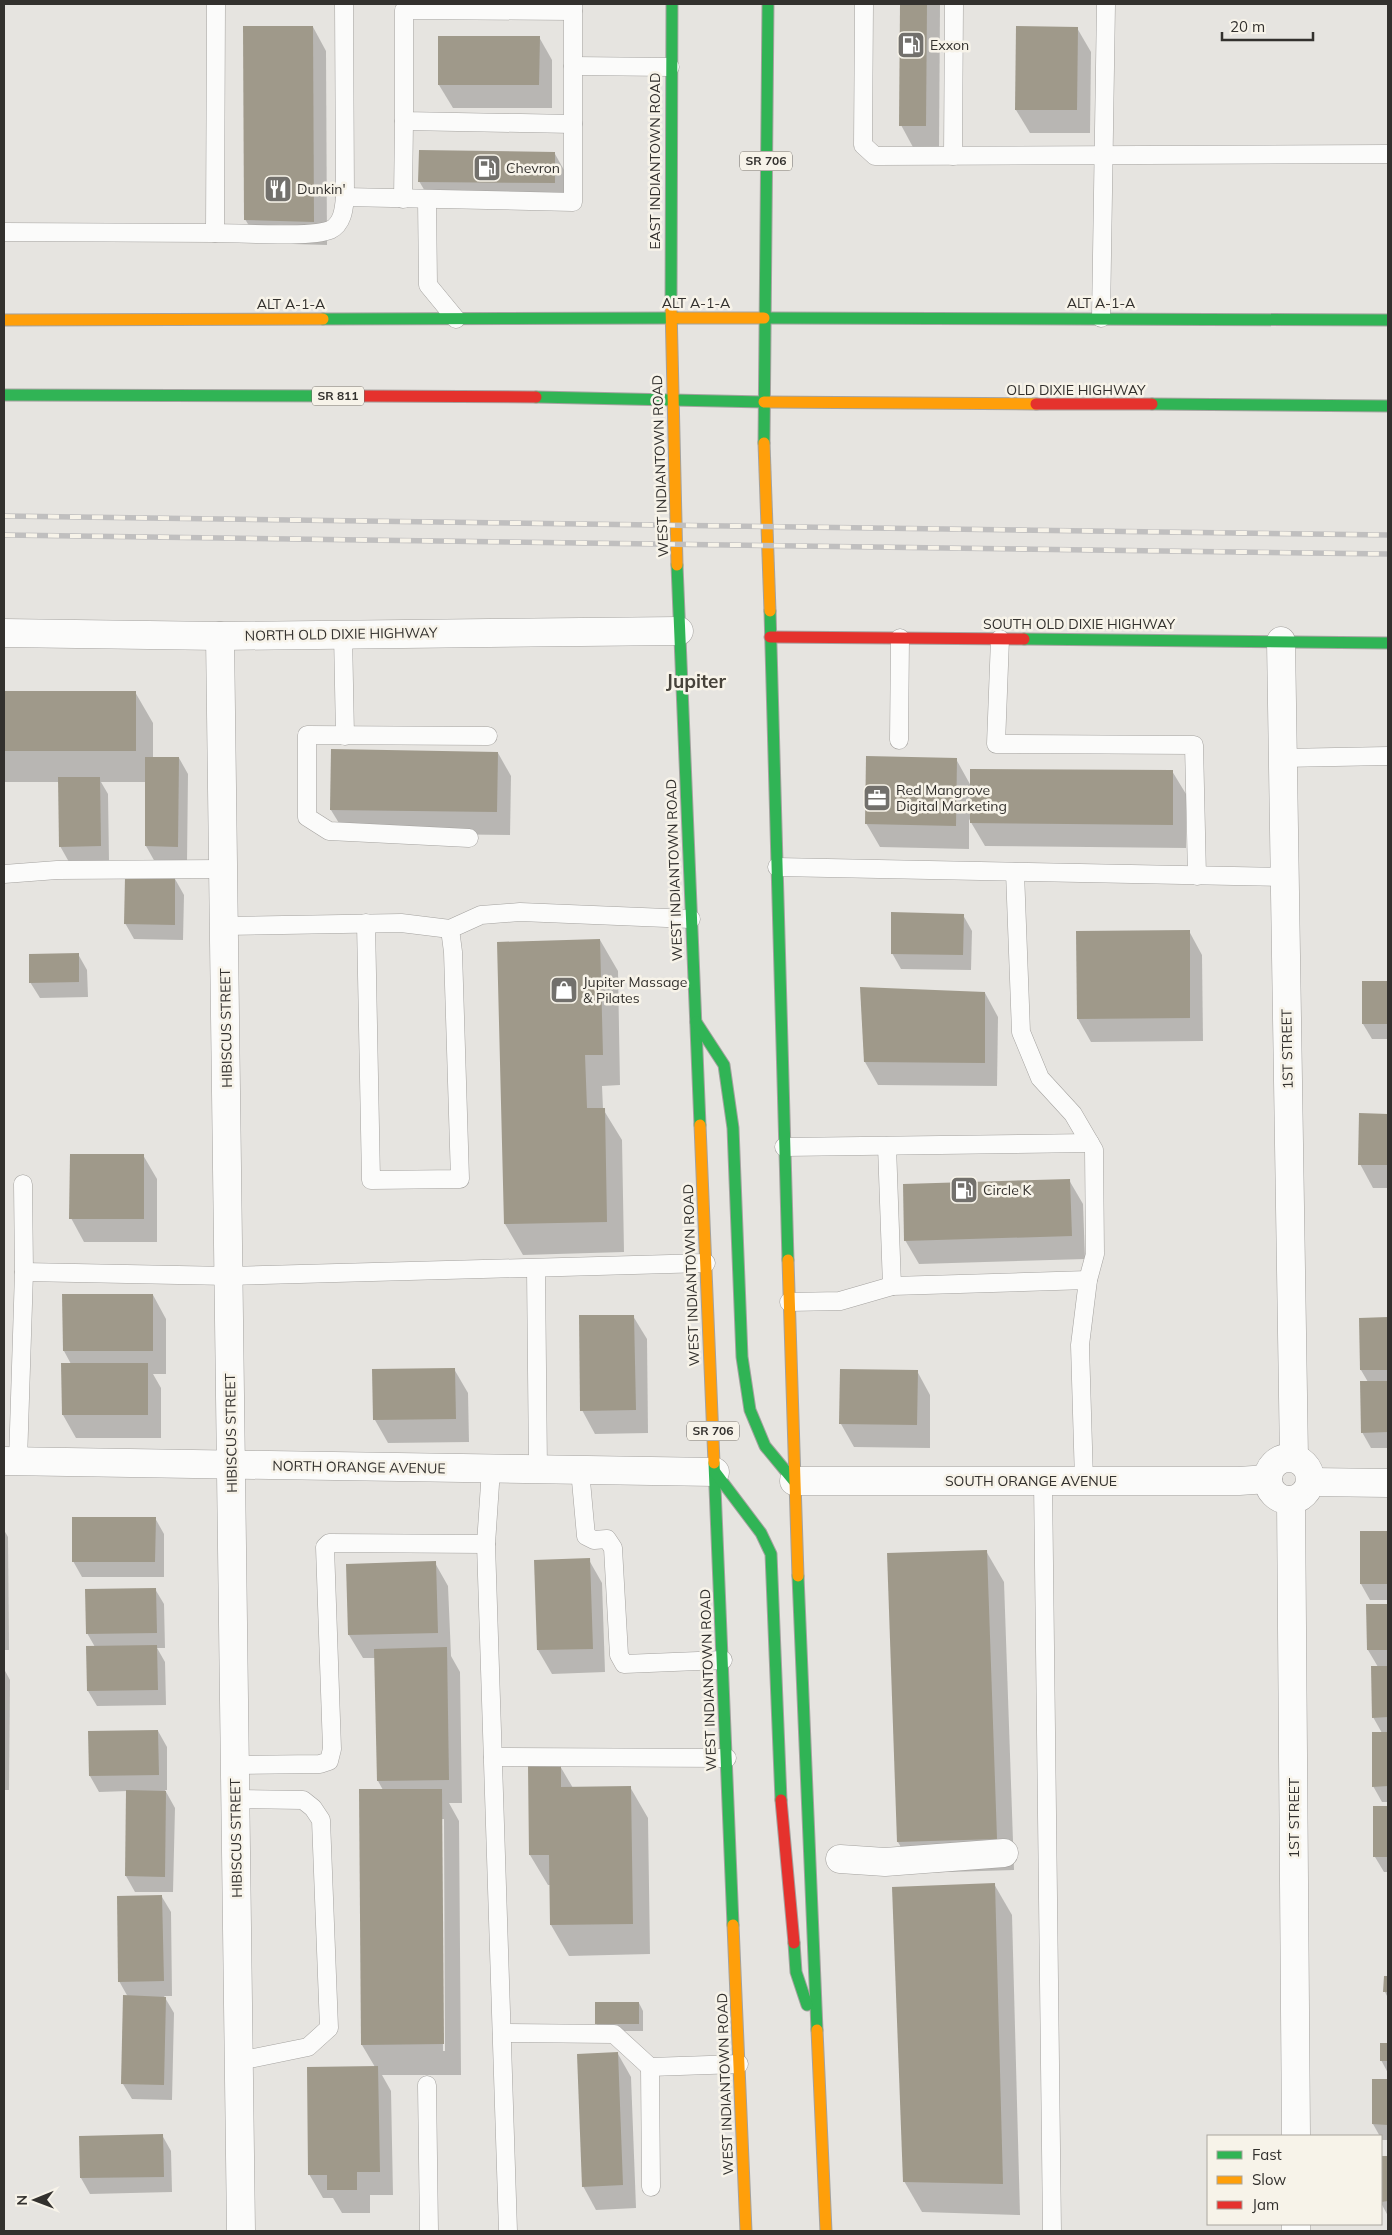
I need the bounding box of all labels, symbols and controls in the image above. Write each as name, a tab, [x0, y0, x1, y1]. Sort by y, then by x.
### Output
scale bar	[1222, 10, 1313, 42]
text: 20 m	[1230, 17, 1265, 36]
fuel station icon: Exxon	[896, 30, 926, 60]
place label: Exxon	[930, 36, 969, 54]
street label: EAST INDIANTOWN ROAD	[646, 73, 664, 249]
road number: SR 706	[740, 152, 792, 170]
fuel station icon: Chevron	[472, 153, 502, 183]
place label: Chevron	[506, 159, 560, 177]
restaurant icon: Dunkin'	[263, 174, 293, 204]
place label: Dunkin'	[297, 180, 346, 198]
street label: ALT A-1-A	[662, 294, 731, 312]
street label: ALT A-1-A	[1067, 294, 1136, 312]
street label: ALT A-1-A	[257, 295, 326, 313]
street label: WEST INDIANTOWN ROAD	[648, 375, 672, 557]
street label: OLD DIXIE HIGHWAY	[1006, 381, 1146, 399]
road number: SR 811	[312, 386, 364, 406]
street label: SOUTH OLD DIXIE HIGHWAY	[983, 615, 1175, 633]
street label: NORTH OLD DIXIE HIGHWAY	[244, 623, 438, 645]
district label: Jupiter	[666, 669, 726, 693]
street label: WEST INDIANTOWN ROAD	[662, 779, 686, 961]
place label: Red Mangrove Digital Marketing	[896, 781, 1007, 815]
office icon: Red Mangrove Digital Marketing	[862, 783, 892, 813]
street label: HIBISCUS STREET	[216, 967, 236, 1088]
place label: Jupiter Massage & Pilates	[583, 973, 687, 1007]
shop icon: Jupiter Massage & Pilates	[549, 975, 579, 1005]
street label: 1ST STREET	[1277, 1008, 1297, 1089]
fuel station icon: Circle K	[949, 1175, 979, 1205]
place label: Circle K	[983, 1181, 1032, 1199]
street label: WEST INDIANTOWN ROAD	[679, 1184, 703, 1366]
street label: HIBISCUS STREET	[221, 1372, 241, 1493]
road number: SR 706	[687, 1422, 739, 1440]
street label: NORTH ORANGE AVENUE	[272, 1456, 446, 1478]
street label: SOUTH ORANGE AVENUE	[945, 1472, 1117, 1490]
street label: WEST INDIANTOWN ROAD	[696, 1589, 720, 1771]
street label: HIBISCUS STREET	[226, 1777, 246, 1898]
street label: 1ST STREET	[1285, 1777, 1303, 1858]
street label: WEST INDIANTOWN ROAD	[713, 1993, 737, 2175]
legend	[1207, 2135, 1382, 2225]
text: Fast	[1252, 2145, 1282, 2164]
text: Slow	[1252, 2170, 1286, 2189]
north arrow	[10, 2175, 60, 2225]
text: N	[13, 2195, 31, 2206]
text: Jam	[1252, 2195, 1279, 2214]

